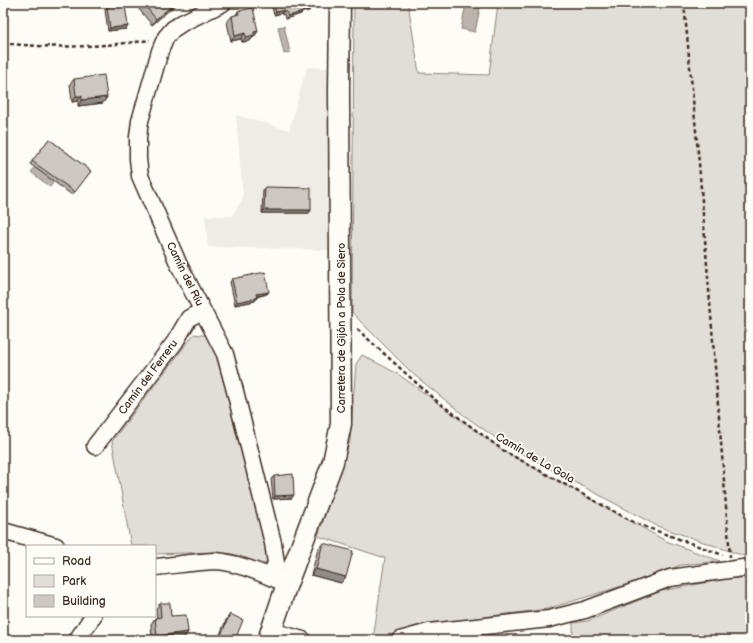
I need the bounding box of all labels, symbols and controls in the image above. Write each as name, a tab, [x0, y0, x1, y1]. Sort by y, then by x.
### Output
street label: Camín del Ríu	[164, 240, 206, 308]
street label: Carretera de Gijón a Pola de Siero	[335, 243, 348, 413]
street label: Camín del Ferreru	[116, 337, 180, 417]
street label: Camín de La Gola	[493, 430, 577, 486]
legend	[26, 545, 156, 617]
text: Road	[62, 554, 91, 569]
text: Park	[62, 574, 86, 589]
text: Building	[62, 594, 106, 609]

